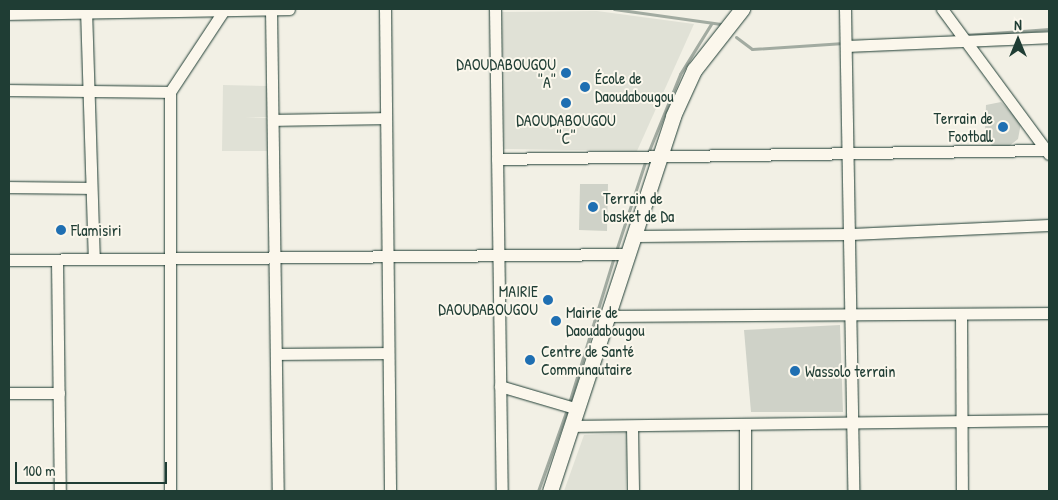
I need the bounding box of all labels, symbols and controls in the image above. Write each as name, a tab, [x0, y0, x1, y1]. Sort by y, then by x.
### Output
north arrow	[993, 15, 1043, 65]
text: N	[1014, 15, 1022, 34]
place label: DAOUDABOUGOU ''A''	[456, 54, 556, 92]
marker: DAOUDABOUGOU ''A''	[560, 67, 572, 79]
place label: École de Daoudabougou	[595, 68, 674, 106]
marker: École de Daoudabougou	[579, 81, 591, 93]
marker: DAOUDABOUGOU ''C''	[560, 97, 572, 109]
place label: Terrain de Football	[933, 108, 993, 146]
place label: DAOUDABOUGOU ''C''	[516, 110, 616, 148]
marker: Terrain de Football	[997, 121, 1009, 133]
place label: Terrain de basket de Da	[603, 188, 674, 226]
marker: Terrain de basket de Da	[587, 201, 599, 213]
place label: Flamisiri	[71, 220, 121, 240]
marker: Flamisiri	[55, 224, 67, 236]
place label: MAIRIE DAOUDABOUGOU	[438, 281, 538, 319]
marker: MAIRIE DAOUDABOUGOU	[542, 294, 554, 306]
place label: Mairie de Daoudabougou	[566, 302, 645, 340]
marker: Mairie de Daoudabougou	[550, 315, 562, 327]
place label: Centre de Santé Communautaire	[541, 341, 634, 379]
marker: Centre de Santé Communautaire	[523, 353, 537, 367]
place label: Wassolo terrain	[805, 361, 896, 381]
marker: Wassolo terrain	[789, 365, 801, 377]
scale bar	[18, 452, 170, 484]
text: 100 m	[23, 460, 56, 481]

